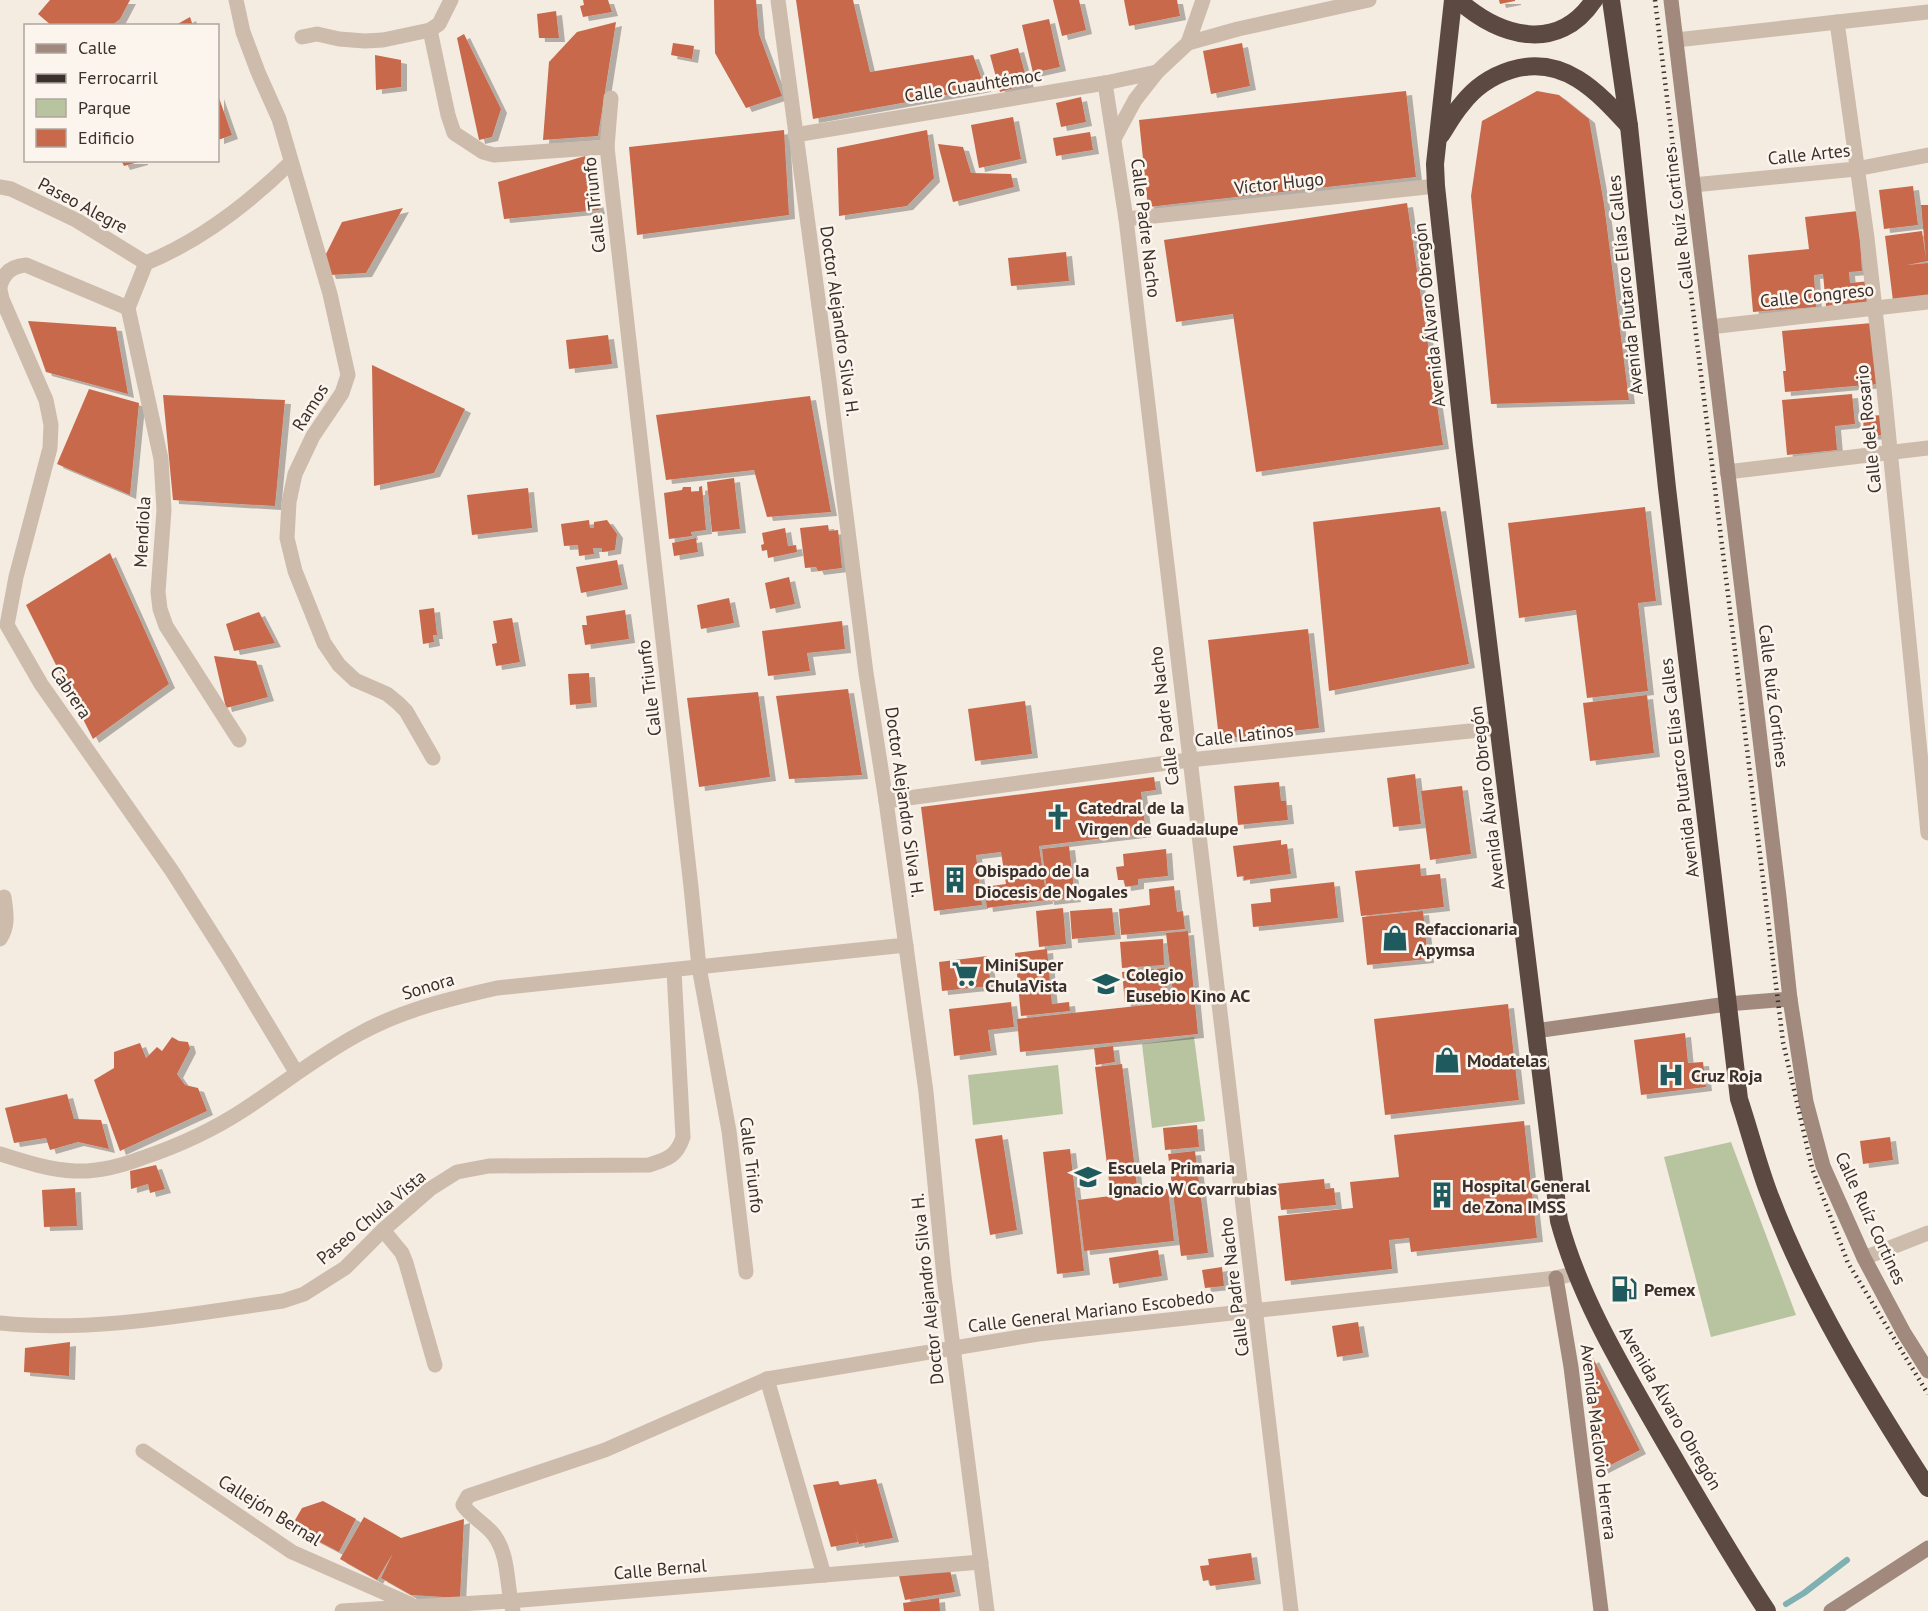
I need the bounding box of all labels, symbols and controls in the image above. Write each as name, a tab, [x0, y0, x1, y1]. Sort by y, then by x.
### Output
legend	[24, 24, 219, 162]
text: Calle	[78, 36, 117, 59]
street label: Calle Cuauhtémoc	[903, 63, 1043, 107]
text: Ferrocarril	[78, 66, 158, 89]
text: Parque	[78, 96, 131, 119]
text: Edificio	[78, 126, 134, 149]
street label: Calle Artes	[1767, 138, 1851, 170]
street label: Calle Ruíz Cortines	[1658, 145, 1698, 291]
street label: Calle Triunfo	[578, 156, 610, 254]
street label: Calle Padre Nacho	[1126, 157, 1166, 299]
street label: Víctor Hugo	[1232, 167, 1325, 199]
street label: Paseo Alegre	[34, 172, 132, 238]
street label: Avenida Plutarco Elías Calles	[1602, 174, 1648, 396]
street label: Avenida Álvaro Obregón	[1408, 222, 1450, 408]
street label: Doctor Alejandro Silva H.	[815, 224, 865, 418]
street label: Calle Congreso	[1759, 278, 1875, 312]
street label: Calle del Rosario	[1850, 364, 1886, 494]
street label: Ramos	[287, 379, 333, 435]
street label: Mendiola	[129, 496, 155, 568]
street label: Calle Ruíz Cortines	[1754, 623, 1794, 769]
street label: Calle Triunfo	[632, 639, 666, 737]
street label: Calle Padre Nacho	[1144, 645, 1184, 787]
street label: Avenida Plutarco Elías Calles	[1654, 657, 1704, 879]
street label: Cabrera	[45, 661, 97, 723]
street label: Doctor Alejandro Silva H.	[880, 705, 930, 899]
street label: Avenida Álvaro Obregón	[1464, 705, 1510, 891]
street label: Calle Latinos	[1193, 718, 1295, 752]
place label: Catedral de la Virgen de Guadalupe	[1077, 796, 1238, 840]
church icon: Catedral de la Virgen de Guadalupe	[1043, 802, 1073, 832]
place label: Obispado de la Diocesis de Nogales	[975, 859, 1128, 903]
building icon: Obispado de la Diocesis de Nogales	[940, 865, 970, 895]
place label: Refaccionaria Apymsa	[1415, 917, 1518, 961]
shop icon: Refaccionaria Apymsa	[1380, 923, 1410, 953]
place label: MiniSuper ChulaVista	[985, 953, 1067, 997]
supermarket icon: MiniSuper ChulaVista	[950, 959, 980, 989]
place label: Colegio Eusebio Kino AC	[1126, 963, 1250, 1007]
street label: Sonora	[399, 967, 457, 1005]
school or university icon: Colegio Eusebio Kino AC	[1091, 969, 1121, 999]
shop icon: Modatelas	[1432, 1045, 1462, 1075]
place label: Modatelas	[1467, 1049, 1547, 1072]
hospital icon: Cruz Roja	[1656, 1060, 1686, 1090]
place label: Cruz Roja	[1691, 1064, 1763, 1087]
street label: Calle Triunfo	[735, 1116, 769, 1214]
street label: Calle Ruíz Cortines	[1830, 1148, 1912, 1288]
place label: Escuela Primaria Ignacio W Covarrubias	[1108, 1156, 1277, 1200]
school or university icon: Escuela Primaria Ignacio W Covarrubias	[1073, 1162, 1103, 1192]
street label: Paseo Chula Vista	[312, 1165, 430, 1269]
place label: Hospital General de Zona IMSS	[1462, 1174, 1591, 1218]
building icon: Hospital General de Zona IMSS	[1427, 1180, 1457, 1210]
street label: Doctor Alejandro Silva H.	[906, 1192, 948, 1386]
street label: Calle Padre Nacho	[1214, 1216, 1254, 1358]
fuel station icon: Pemex	[1609, 1274, 1639, 1304]
place label: Pemex	[1644, 1278, 1696, 1301]
street label: Calle General Mariano Escobedo	[967, 1284, 1215, 1338]
street label: Avenida Álvaro Obregón	[1615, 1322, 1727, 1494]
street label: Avenida Maclovio Herrera	[1576, 1343, 1622, 1541]
street label: Callejón Bernal	[214, 1469, 327, 1551]
street label: Calle Bernal	[613, 1553, 708, 1585]

